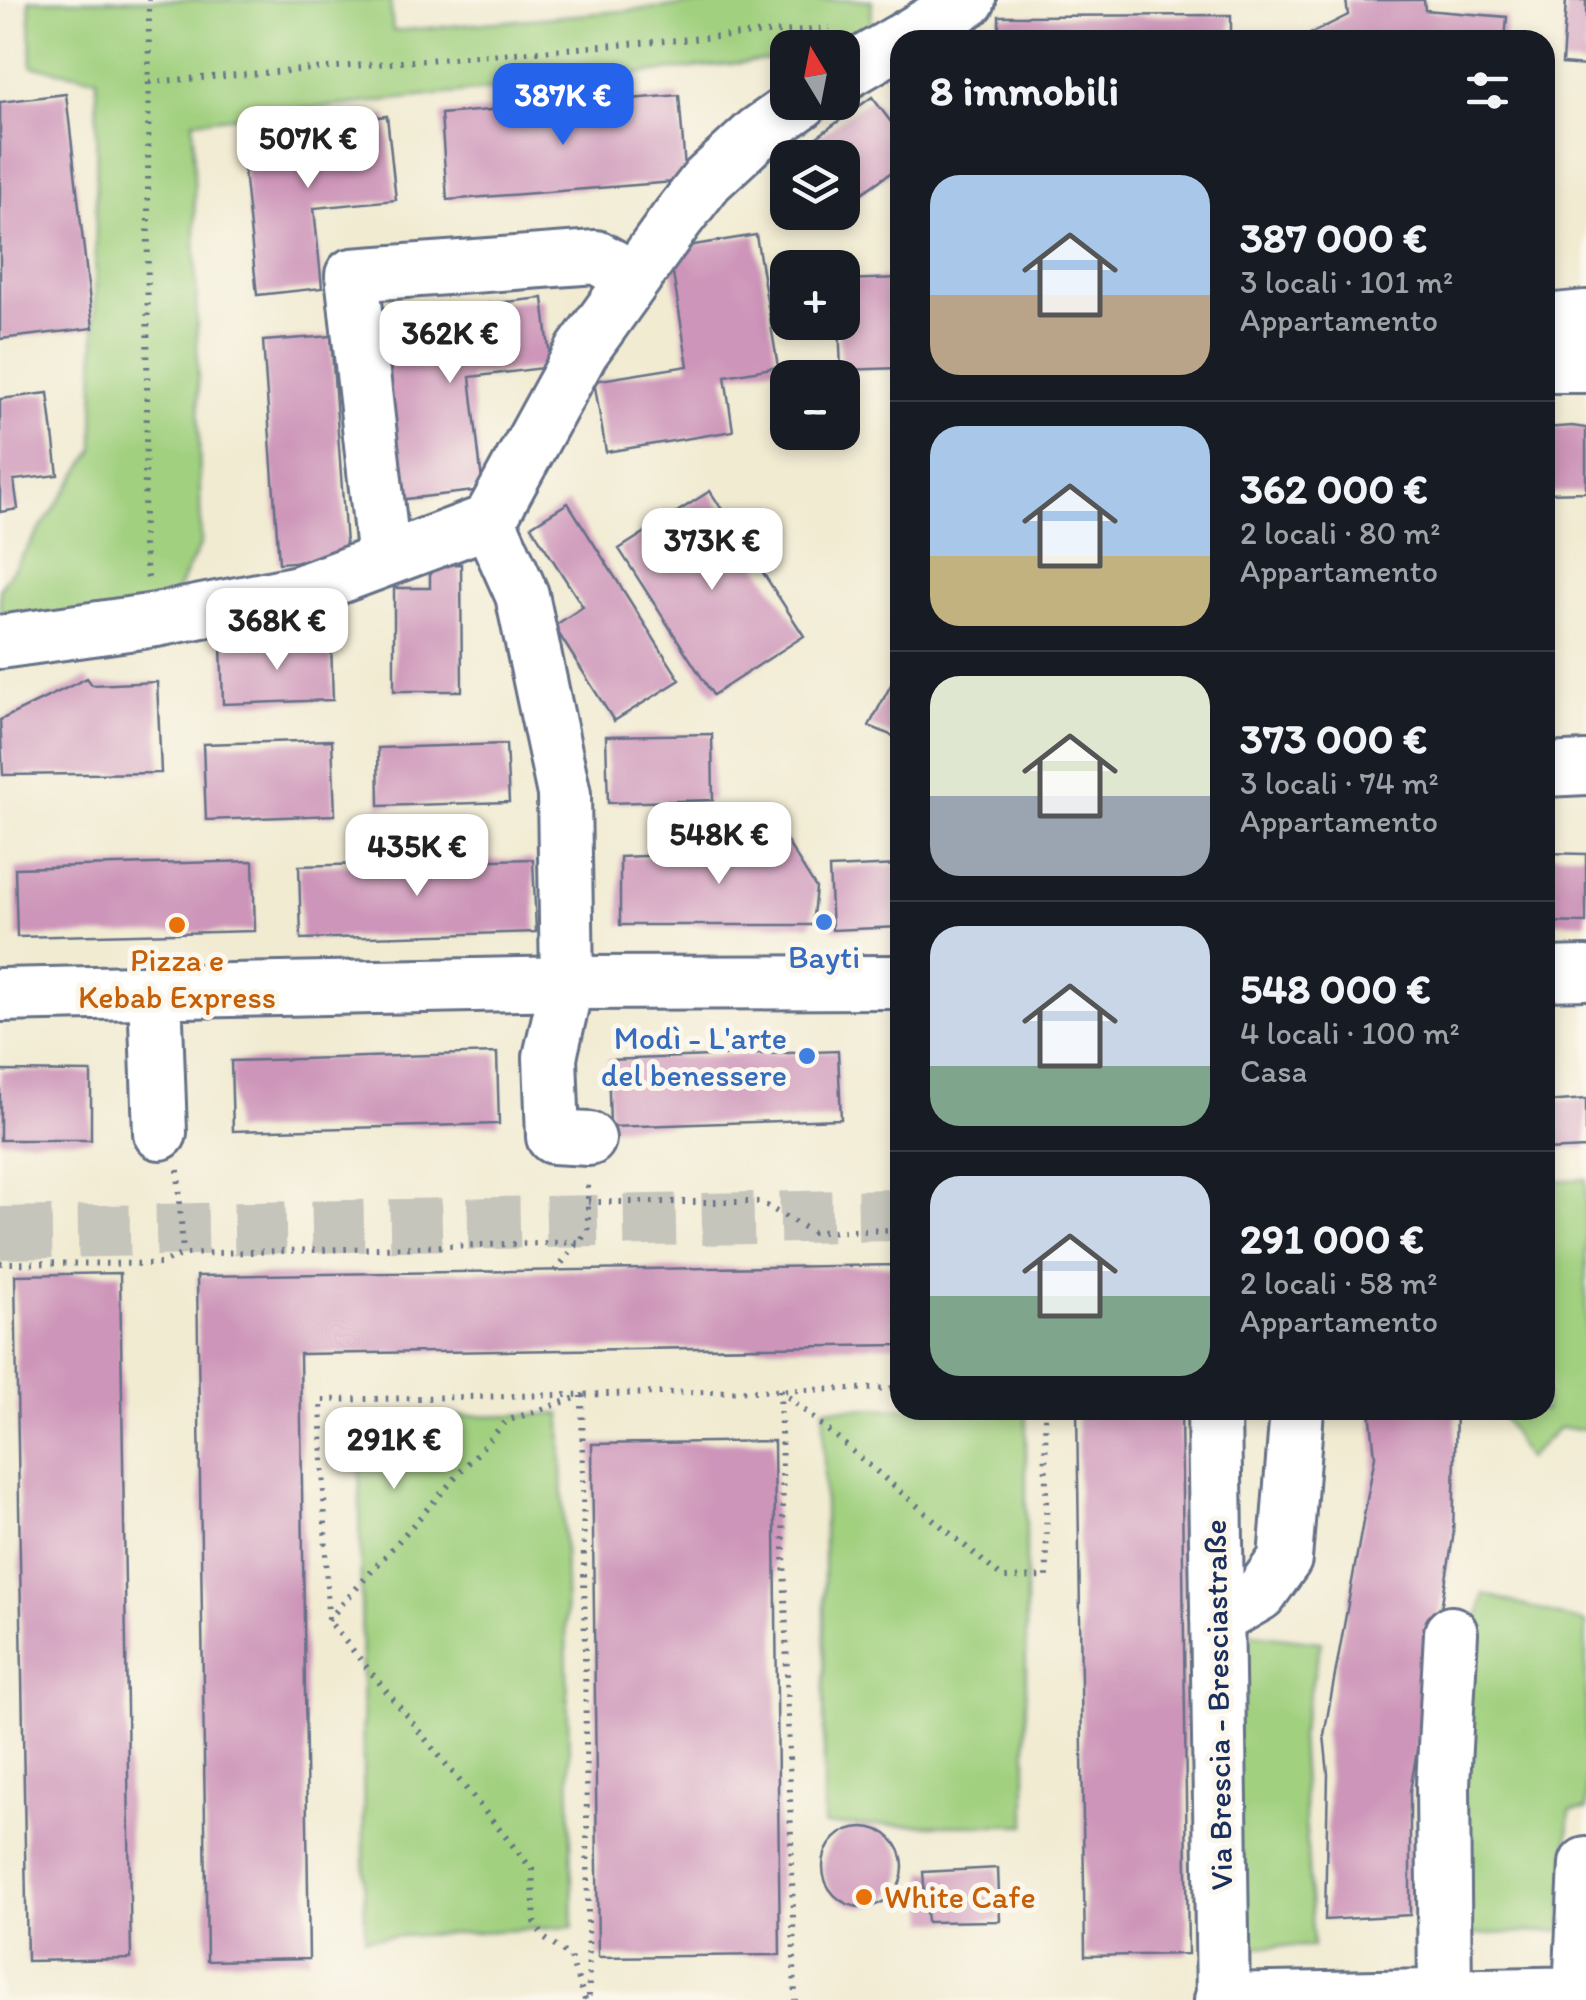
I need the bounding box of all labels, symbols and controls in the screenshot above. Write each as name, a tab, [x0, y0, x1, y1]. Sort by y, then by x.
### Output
north arrow	[770, 30, 860, 120]
map controls	[770, 30, 860, 450]
pin: 387K €	[482, 63, 644, 148]
icon: filters	[1460, 63, 1515, 118]
text: 8 immobili	[930, 65, 1119, 116]
text: 387K €	[515, 76, 611, 114]
pin: 507K €	[227, 106, 389, 191]
text: 507K €	[259, 119, 357, 157]
button: layers	[770, 140, 860, 230]
text: 387 000 €	[1240, 212, 1427, 263]
icon: home	[1010, 215, 1130, 335]
button: +	[770, 250, 860, 340]
text: 3 locali · 101 m²	[1240, 263, 1453, 301]
pin: 362K €	[369, 301, 531, 386]
text: Appartamento	[1240, 301, 1438, 339]
text: 362K €	[401, 314, 499, 352]
button: −	[770, 360, 860, 450]
text: 362 000 €	[1240, 463, 1428, 514]
icon: home	[1010, 466, 1130, 586]
pin: 373K €	[631, 508, 793, 593]
text: 2 locali · 80 m²	[1240, 514, 1440, 552]
text: 373K €	[664, 521, 760, 559]
text: Appartamento	[1240, 552, 1438, 590]
pin: 368K €	[196, 588, 358, 673]
text: 368K €	[228, 601, 326, 639]
text: 373 000 €	[1240, 713, 1427, 764]
icon: home	[1010, 716, 1130, 836]
text: 3 locali · 74 m²	[1240, 764, 1439, 802]
pin: 548K €	[638, 802, 800, 887]
text: Appartamento	[1240, 802, 1438, 840]
pin: 435K €	[336, 814, 498, 899]
text: 548K €	[669, 815, 769, 853]
text: 435K €	[367, 827, 467, 865]
marker: Bayti	[813, 911, 835, 933]
marker: Pizza e Kebab Express	[166, 914, 188, 936]
place label: Bayti	[788, 938, 860, 976]
place label: Pizza e Kebab Express	[78, 941, 276, 1016]
text: 548 000 €	[1240, 963, 1431, 1014]
icon: home	[1010, 966, 1130, 1086]
text: 4 locali · 100 m²	[1240, 1014, 1460, 1052]
place label: Modì - L'arte del benessere	[601, 1019, 787, 1094]
marker: Modì - L'arte del benessere	[796, 1045, 818, 1067]
text: Casa	[1240, 1052, 1307, 1090]
text: 291 000 €	[1240, 1213, 1424, 1264]
icon: home	[1010, 1216, 1130, 1336]
text: 2 locali · 58 m²	[1240, 1264, 1437, 1302]
text: Appartamento	[1240, 1302, 1438, 1340]
pin: 291K €	[313, 1407, 475, 1492]
text: 291K €	[347, 1420, 441, 1458]
street label: Via Brescia - Bresciastraße	[1196, 1519, 1240, 1891]
place label: White Cafe	[884, 1878, 1036, 1916]
marker: White Cafe	[853, 1886, 875, 1908]

